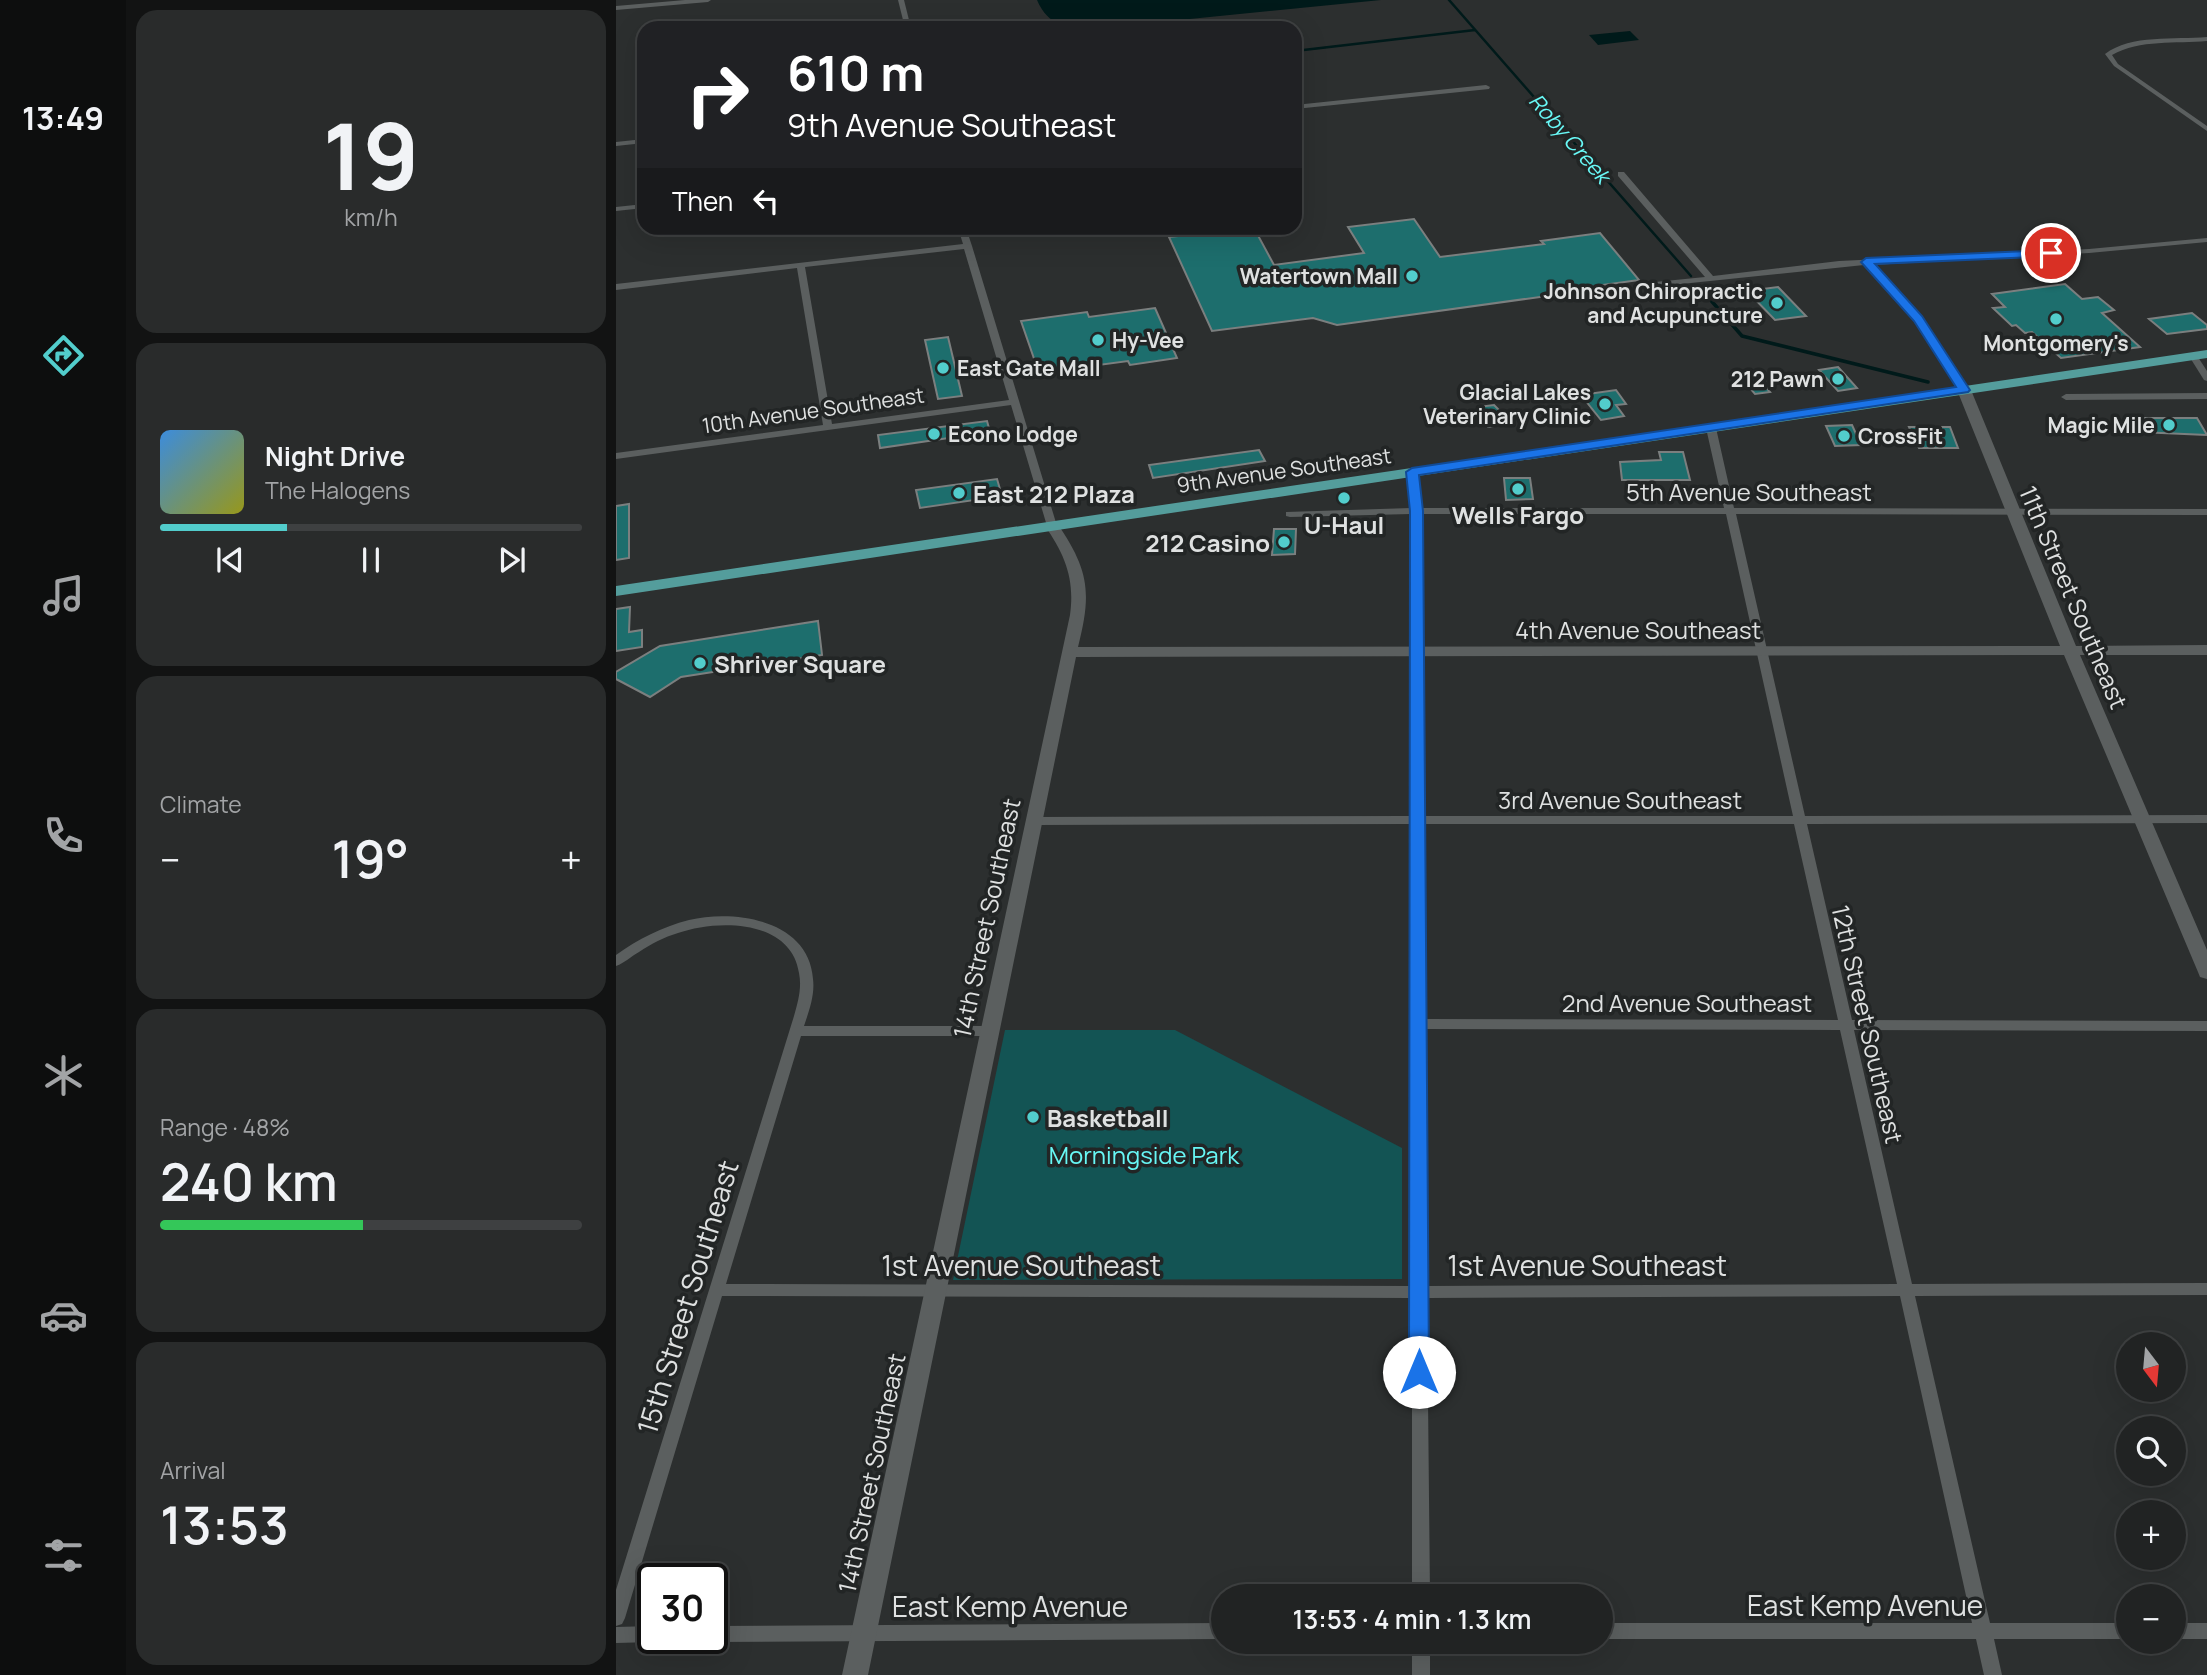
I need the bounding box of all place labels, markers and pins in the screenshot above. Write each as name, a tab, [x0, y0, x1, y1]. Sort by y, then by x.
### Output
pin	[2021, 223, 2081, 283]
place label: Watertown Mall	[1240, 262, 1398, 290]
marker: Watertown Mall	[1404, 268, 1420, 284]
place label: Johnson Chiropractic and Acupuncture	[1544, 277, 1763, 329]
marker: Johnson Chiropractic and Acupuncture	[1769, 295, 1785, 311]
marker: Montgomery's	[2048, 311, 2064, 327]
place label: Hy-Vee	[1112, 326, 1184, 354]
place label: Montgomery's	[1983, 329, 2129, 357]
marker: Hy-Vee	[1090, 332, 1106, 348]
place label: East Gate Mall	[957, 354, 1101, 382]
marker: East Gate Mall	[935, 360, 951, 376]
place label: 212 Pawn	[1731, 365, 1824, 393]
marker: 212 Pawn	[1830, 371, 1846, 387]
place label: Glacial Lakes Veterinary Clinic	[1423, 378, 1591, 430]
marker: Glacial Lakes Veterinary Clinic	[1597, 396, 1613, 412]
place label: Magic Mile	[2047, 411, 2155, 439]
marker: Magic Mile	[2161, 417, 2177, 433]
place label: Econo Lodge	[948, 420, 1078, 448]
place label: CrossFit	[1858, 422, 1943, 450]
marker: Econo Lodge	[926, 426, 942, 442]
marker: CrossFit	[1836, 428, 1852, 444]
place label: East 212 Plaza	[973, 477, 1135, 510]
marker: Wells Fargo	[1510, 481, 1526, 497]
marker: East 212 Plaza	[951, 485, 967, 501]
marker: U-Haul	[1336, 490, 1352, 506]
place label: Wells Fargo	[1452, 498, 1584, 531]
place label: U-Haul	[1304, 508, 1384, 541]
place label: 212 Casino	[1145, 526, 1270, 559]
marker: 212 Casino	[1276, 534, 1292, 550]
place label: Shriver Square	[714, 647, 886, 680]
marker: Shriver Square	[692, 655, 708, 671]
place label: Basketball	[1047, 1101, 1169, 1134]
marker: Basketball	[1025, 1109, 1041, 1125]

